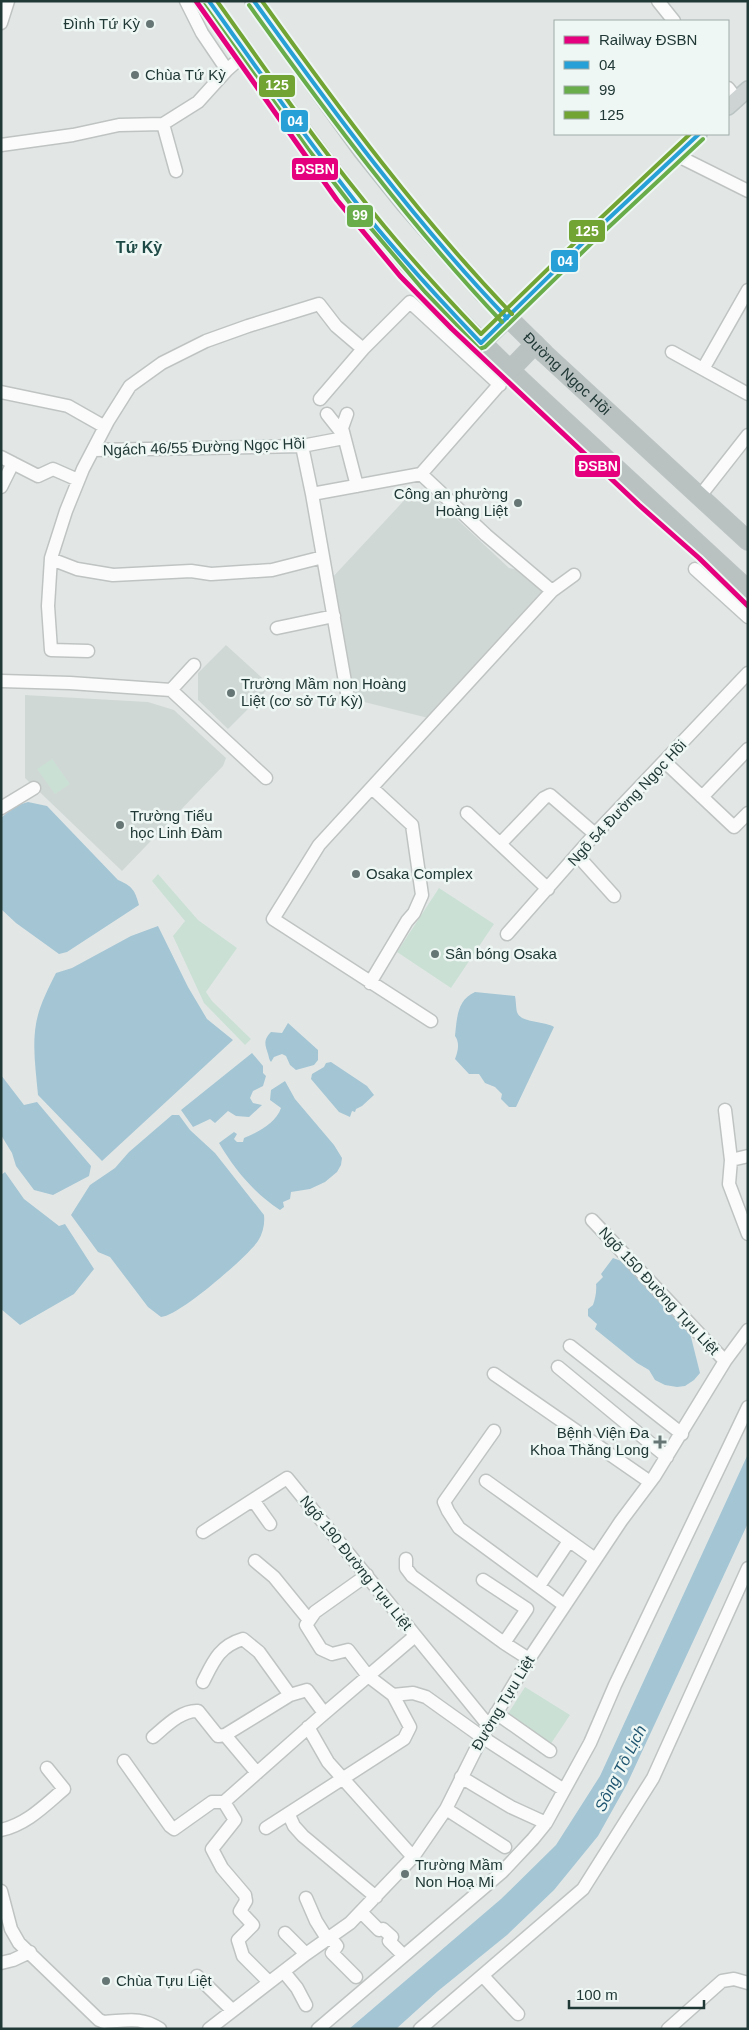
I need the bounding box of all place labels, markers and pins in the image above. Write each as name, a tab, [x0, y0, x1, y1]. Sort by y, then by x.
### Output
place label: Đình Tứ Kỳ	[64, 15, 140, 32]
marker: Đình Tứ Kỳ	[144, 18, 156, 30]
place label: Chùa Tứ Kỳ	[145, 66, 226, 83]
marker: Chùa Tứ Kỳ	[129, 69, 141, 81]
place label: Công an phường Hoàng Liệt	[394, 485, 509, 519]
marker: Công an phường Hoàng Liệt	[512, 497, 524, 509]
place label: Trường Mầm non Hoàng Liệt (cơ sở Tứ Kỳ)	[241, 675, 406, 709]
marker: Trường Mầm non Hoàng Liệt (cơ sở Tứ Kỳ)	[225, 687, 237, 699]
place label: Trường Tiểu học Linh Đàm	[130, 807, 223, 841]
marker: Trường Tiểu học Linh Đàm	[114, 819, 126, 831]
place label: Osaka Complex	[366, 865, 473, 882]
marker: Osaka Complex	[350, 868, 362, 880]
place label: Sân bóng Osaka	[445, 945, 557, 962]
marker: Sân bóng Osaka	[429, 948, 441, 960]
place label: Bệnh Viện Đa Khoa Thăng Long	[530, 1424, 650, 1458]
marker: Bệnh Viện Đa Khoa Thăng Long	[653, 1435, 667, 1449]
place label: Trường Mầm Non Hoạ Mi	[415, 1856, 503, 1890]
marker: Trường Mầm Non Hoạ Mi	[399, 1868, 411, 1880]
place label: Chùa Tựu Liệt	[116, 1972, 212, 1989]
marker: Chùa Tựu Liệt	[100, 1975, 112, 1987]

